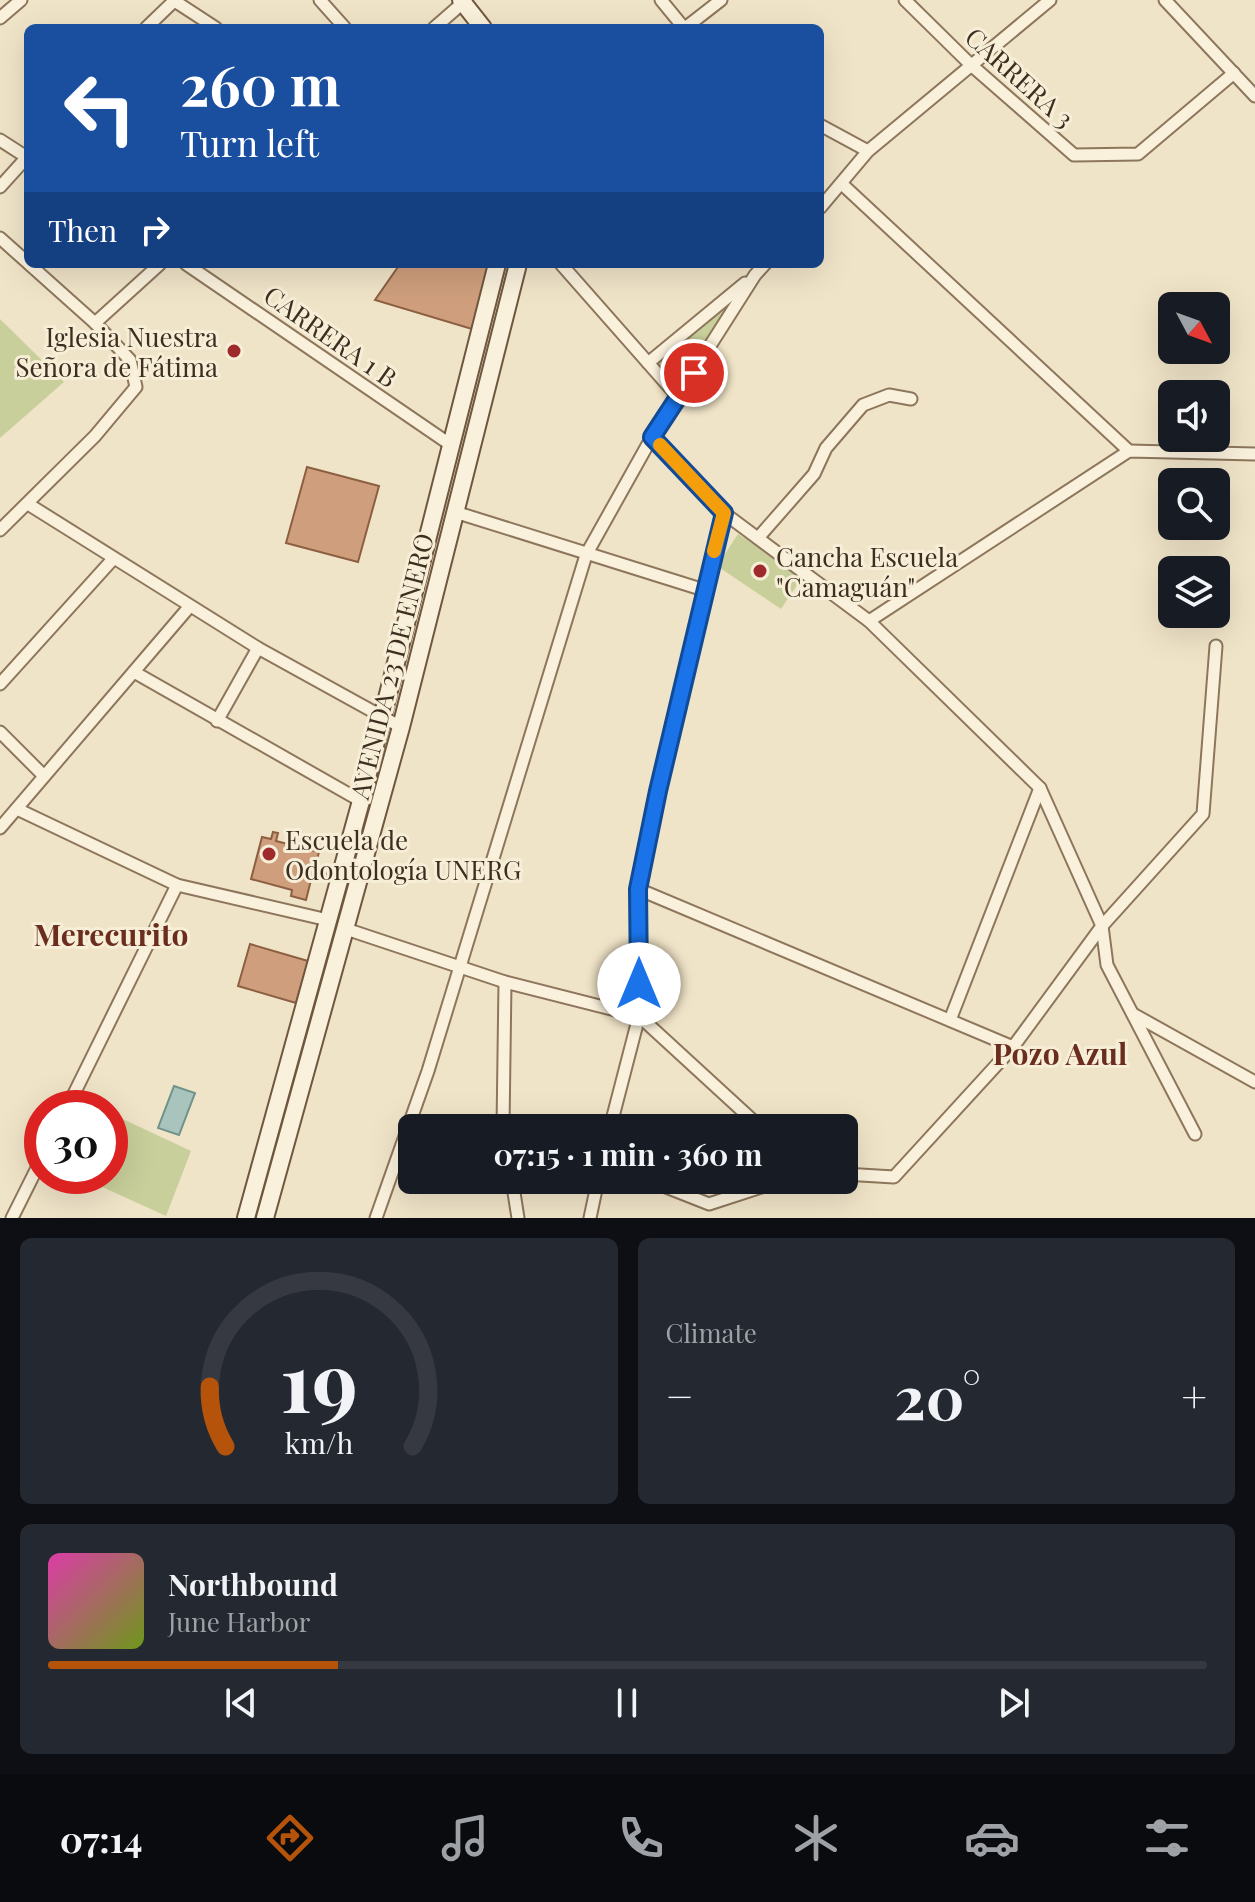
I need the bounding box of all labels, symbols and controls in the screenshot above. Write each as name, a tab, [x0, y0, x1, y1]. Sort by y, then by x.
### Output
street label: CARRERA 3	[958, 19, 1082, 135]
text: 260 m	[180, 46, 341, 121]
icon: left	[48, 56, 152, 160]
text: Turn left	[180, 118, 319, 166]
icon: right	[133, 208, 177, 252]
text: Then	[48, 210, 117, 250]
street label: CARRERA 1 B	[257, 277, 405, 395]
north arrow	[1158, 292, 1230, 364]
map controls	[1158, 292, 1230, 628]
place label: Iglesia Nuestra Señora de Fátima	[15, 319, 218, 384]
pin	[660, 339, 728, 407]
marker: Iglesia Nuestra Señora de Fátima	[225, 342, 243, 360]
icon: arrive	[672, 351, 716, 395]
button: sound	[1158, 380, 1230, 452]
button: search	[1158, 468, 1230, 540]
street label: AVENIDA 23 DE ENERO	[341, 529, 441, 804]
place label: Cancha Escuela "Camaguán"	[776, 539, 958, 604]
button: layers	[1158, 556, 1230, 628]
marker: Cancha Escuela "Camaguán"	[751, 562, 769, 580]
place label: Escuela de Odontología UNERG	[285, 822, 521, 887]
marker: Escuela de Odontología UNERG	[260, 845, 278, 863]
district label: Merecurito	[34, 914, 188, 954]
position arrow	[597, 942, 681, 1026]
district label: Pozo Azul	[993, 1033, 1127, 1073]
speed limit sign: 30	[24, 1090, 128, 1194]
text: 07:15 · 1 min · 360 m	[493, 1134, 763, 1174]
text: Climate	[666, 1315, 757, 1350]
text: 19	[280, 1323, 358, 1434]
text: 20°	[894, 1355, 981, 1435]
text: −	[666, 1365, 694, 1424]
text: +	[1181, 1365, 1207, 1424]
text: km/h	[284, 1423, 353, 1461]
text: Northbound	[168, 1564, 338, 1604]
text: June Harbor	[168, 1604, 310, 1639]
icon: previous	[219, 1681, 263, 1725]
icon: pause	[605, 1681, 649, 1725]
icon: next	[992, 1681, 1036, 1725]
icon: directions	[262, 1810, 318, 1866]
icon: music	[437, 1810, 493, 1866]
icon: phone	[613, 1810, 669, 1866]
icon: climate	[788, 1810, 844, 1866]
icon: car	[964, 1810, 1020, 1866]
icon: filters	[1139, 1810, 1195, 1866]
text: 07:14	[60, 1814, 143, 1862]

